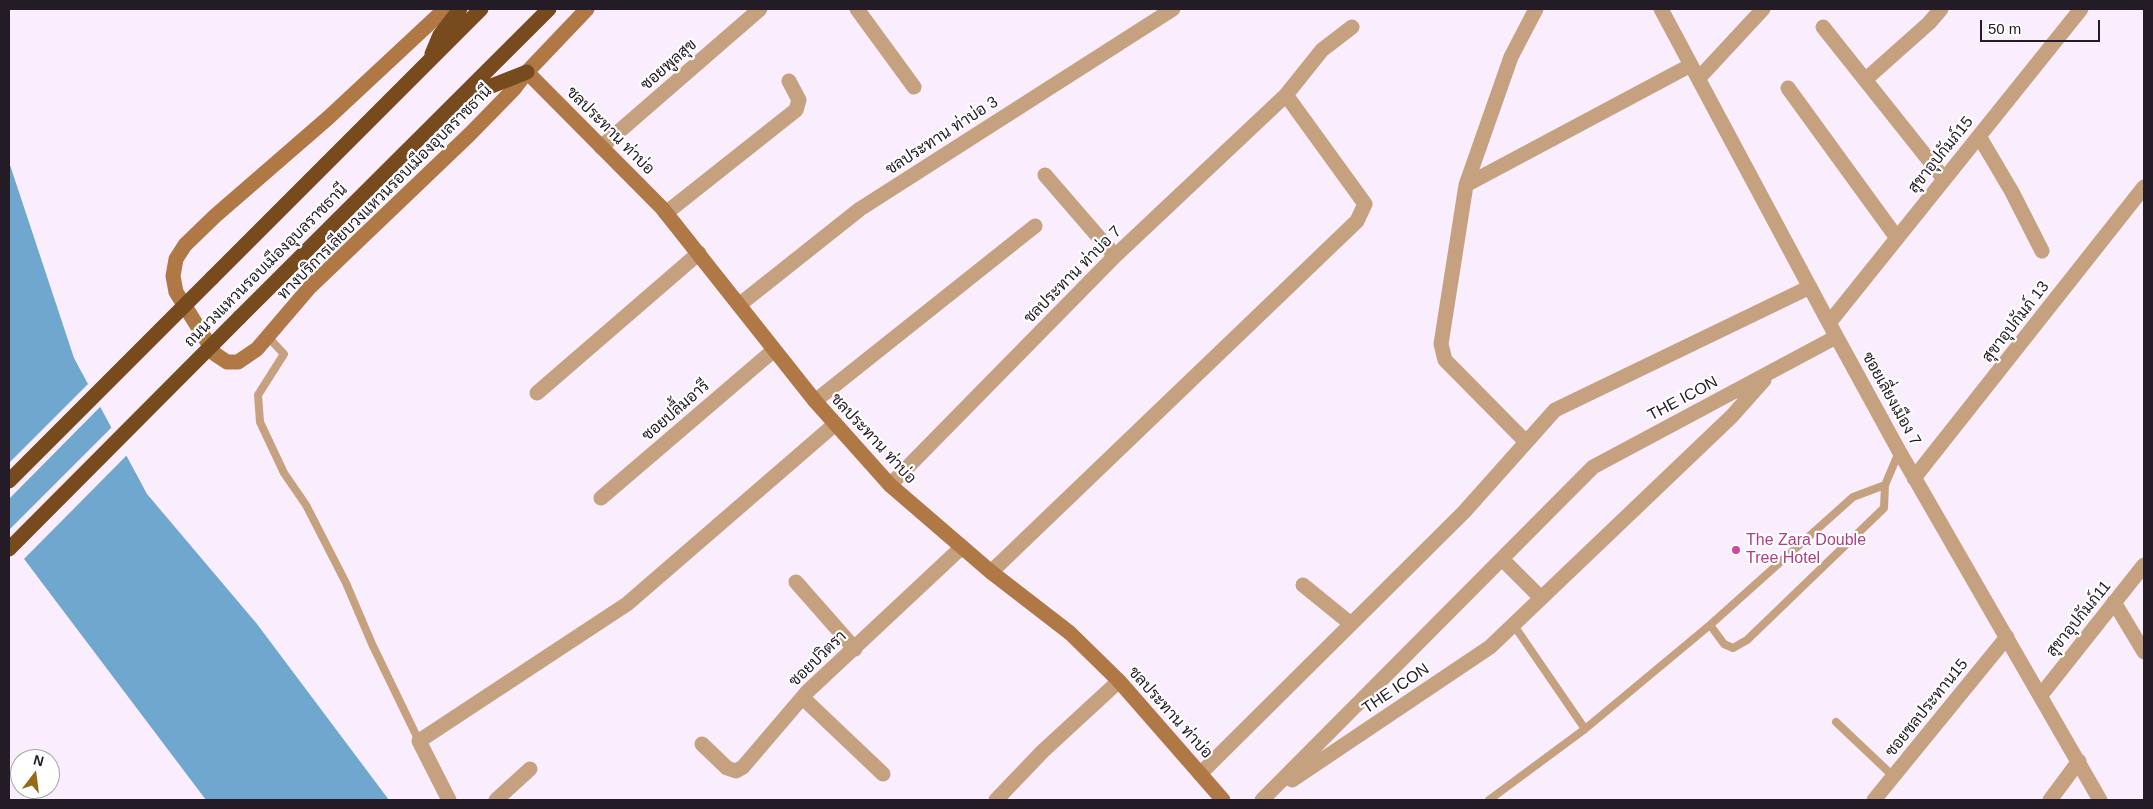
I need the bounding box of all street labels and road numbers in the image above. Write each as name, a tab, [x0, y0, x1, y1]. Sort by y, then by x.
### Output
street label: ซอยพูลสุข	[637, 35, 701, 95]
street label: ทางบริการเลียบวงแหวนรอบเมืองอุบลราชธานี	[274, 82, 496, 304]
street label: ชลประทาน ท่าบ่อ	[562, 83, 658, 179]
street label: ชลประทาน ท่าบ่อ 3	[882, 93, 1002, 179]
street label: สุขาอุปกัมภ์15	[1904, 113, 1978, 197]
street label: ถนนวงแหวนรอบเมืองอุบลราชธานี	[180, 180, 352, 352]
street label: ชลประทาน ท่าบ่อ 7	[1020, 222, 1126, 328]
street label: สุขาอุปกัมภ์ 13	[1978, 278, 2054, 366]
street label: ซอยเลี่ยงเมือง 7	[1857, 349, 1925, 449]
street label: THE ICON	[1645, 373, 1721, 425]
street label: ซอยปลื้มอารี	[638, 377, 714, 445]
street label: ชลประทาน ท่าบ่อ	[826, 390, 920, 488]
street label: สุขาอุปกัมภ์11	[2043, 577, 2115, 661]
street label: ซอยปวิตรา	[785, 627, 851, 691]
street label: ซอยชลประทาน15	[1882, 655, 1972, 761]
street label: THE ICON	[1359, 660, 1433, 718]
street label: ชลประทาน ท่าบ่อ	[1124, 663, 1216, 763]

